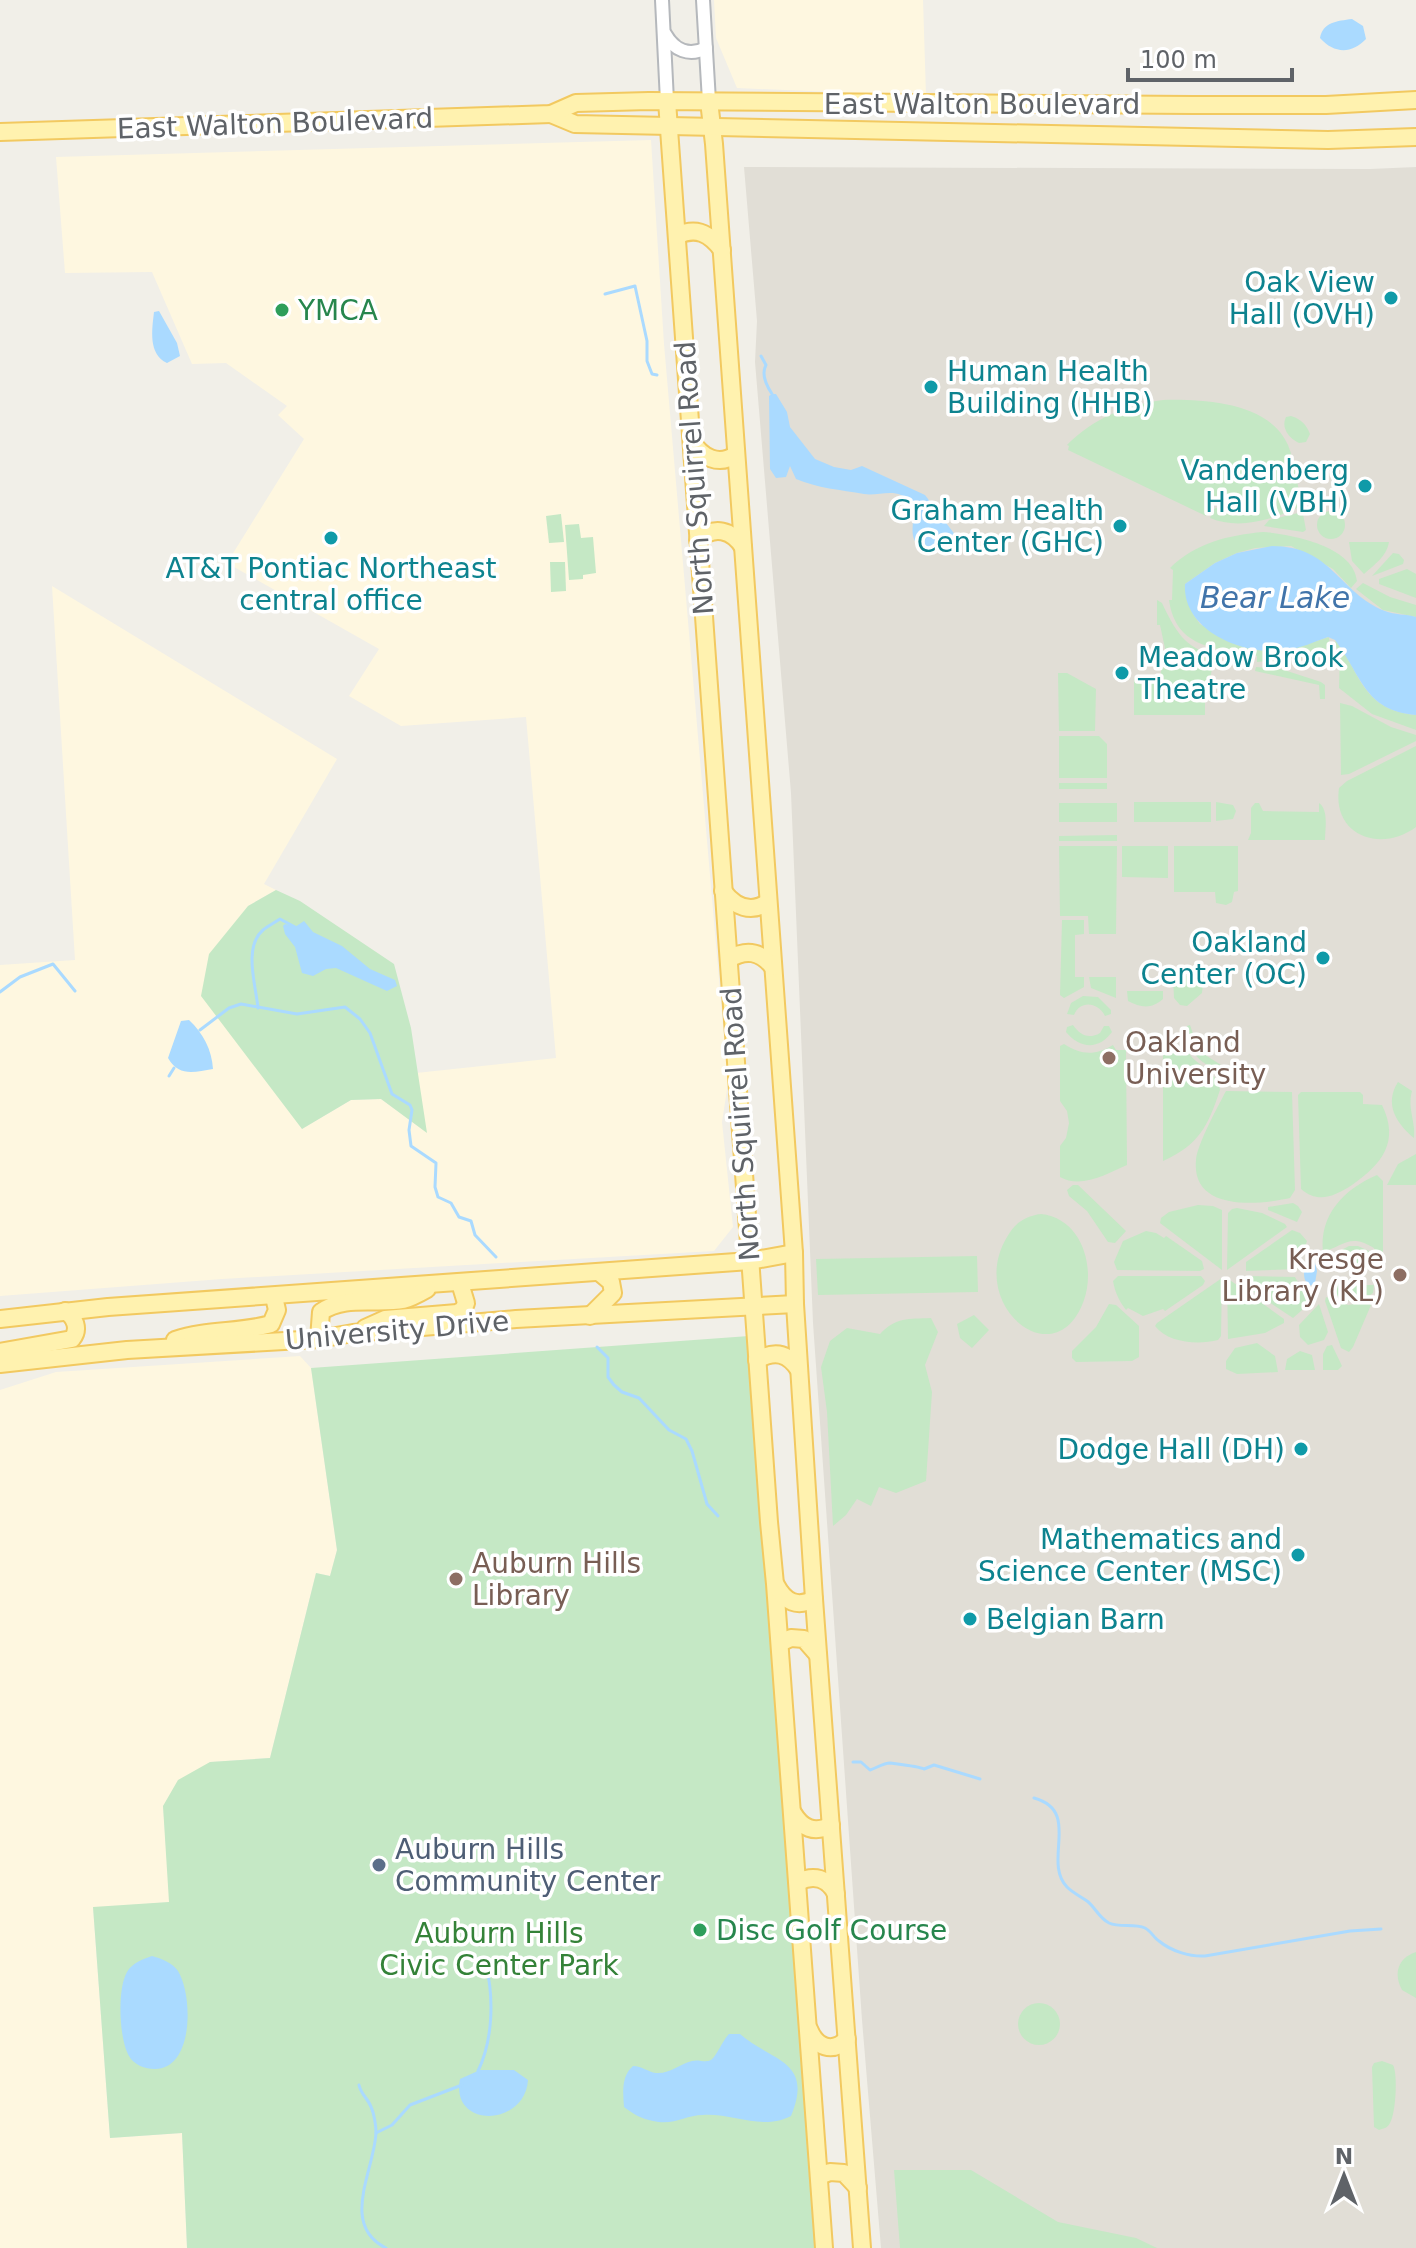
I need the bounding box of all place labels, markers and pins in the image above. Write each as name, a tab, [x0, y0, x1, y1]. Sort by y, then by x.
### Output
place label: Oak View Hall (OVH)	[1229, 266, 1375, 331]
marker: Oak View Hall (OVH)	[1382, 289, 1400, 307]
place label: YMCA	[297, 294, 378, 327]
marker: YMCA	[273, 301, 291, 319]
place label: Human Health Building (HHB)	[947, 355, 1153, 420]
marker: Human Health Building (HHB)	[922, 378, 940, 396]
place label: Vandenberg Hall (VBH)	[1181, 454, 1349, 519]
marker: Vandenberg Hall (VBH)	[1356, 477, 1374, 495]
place label: Graham Health Center (GHC)	[891, 494, 1104, 559]
marker: Graham Health Center (GHC)	[1111, 517, 1129, 535]
marker: AT&T Pontiac Northeast central office	[322, 529, 340, 547]
place label: AT&T Pontiac Northeast central office	[165, 552, 497, 617]
place label: Meadow Brook Theatre	[1137, 641, 1345, 706]
marker: Meadow Brook Theatre	[1113, 664, 1131, 682]
place label: Oakland Center (OC)	[1140, 926, 1307, 991]
marker: Oakland Center (OC)	[1314, 949, 1332, 967]
place label: Oakland University	[1125, 1026, 1266, 1091]
marker: Oakland University	[1100, 1049, 1118, 1067]
place label: Kresge Library (KL)	[1221, 1243, 1384, 1308]
marker: Kresge Library (KL)	[1391, 1266, 1409, 1284]
place label: Dodge Hall (DH)	[1058, 1433, 1285, 1466]
marker: Dodge Hall (DH)	[1292, 1440, 1310, 1458]
place label: Mathematics and Science Center (MSC)	[978, 1523, 1282, 1588]
marker: Mathematics and Science Center (MSC)	[1289, 1546, 1307, 1564]
place label: Auburn Hills Library	[472, 1547, 641, 1612]
marker: Auburn Hills Library	[447, 1570, 465, 1588]
place label: Belgian Barn	[986, 1603, 1165, 1636]
marker: Belgian Barn	[961, 1610, 979, 1628]
place label: Auburn Hills Community Center	[395, 1833, 661, 1898]
marker: Auburn Hills Community Center	[370, 1856, 388, 1874]
place label: Disc Golf Course	[716, 1914, 947, 1947]
marker: Disc Golf Course	[691, 1921, 709, 1939]

